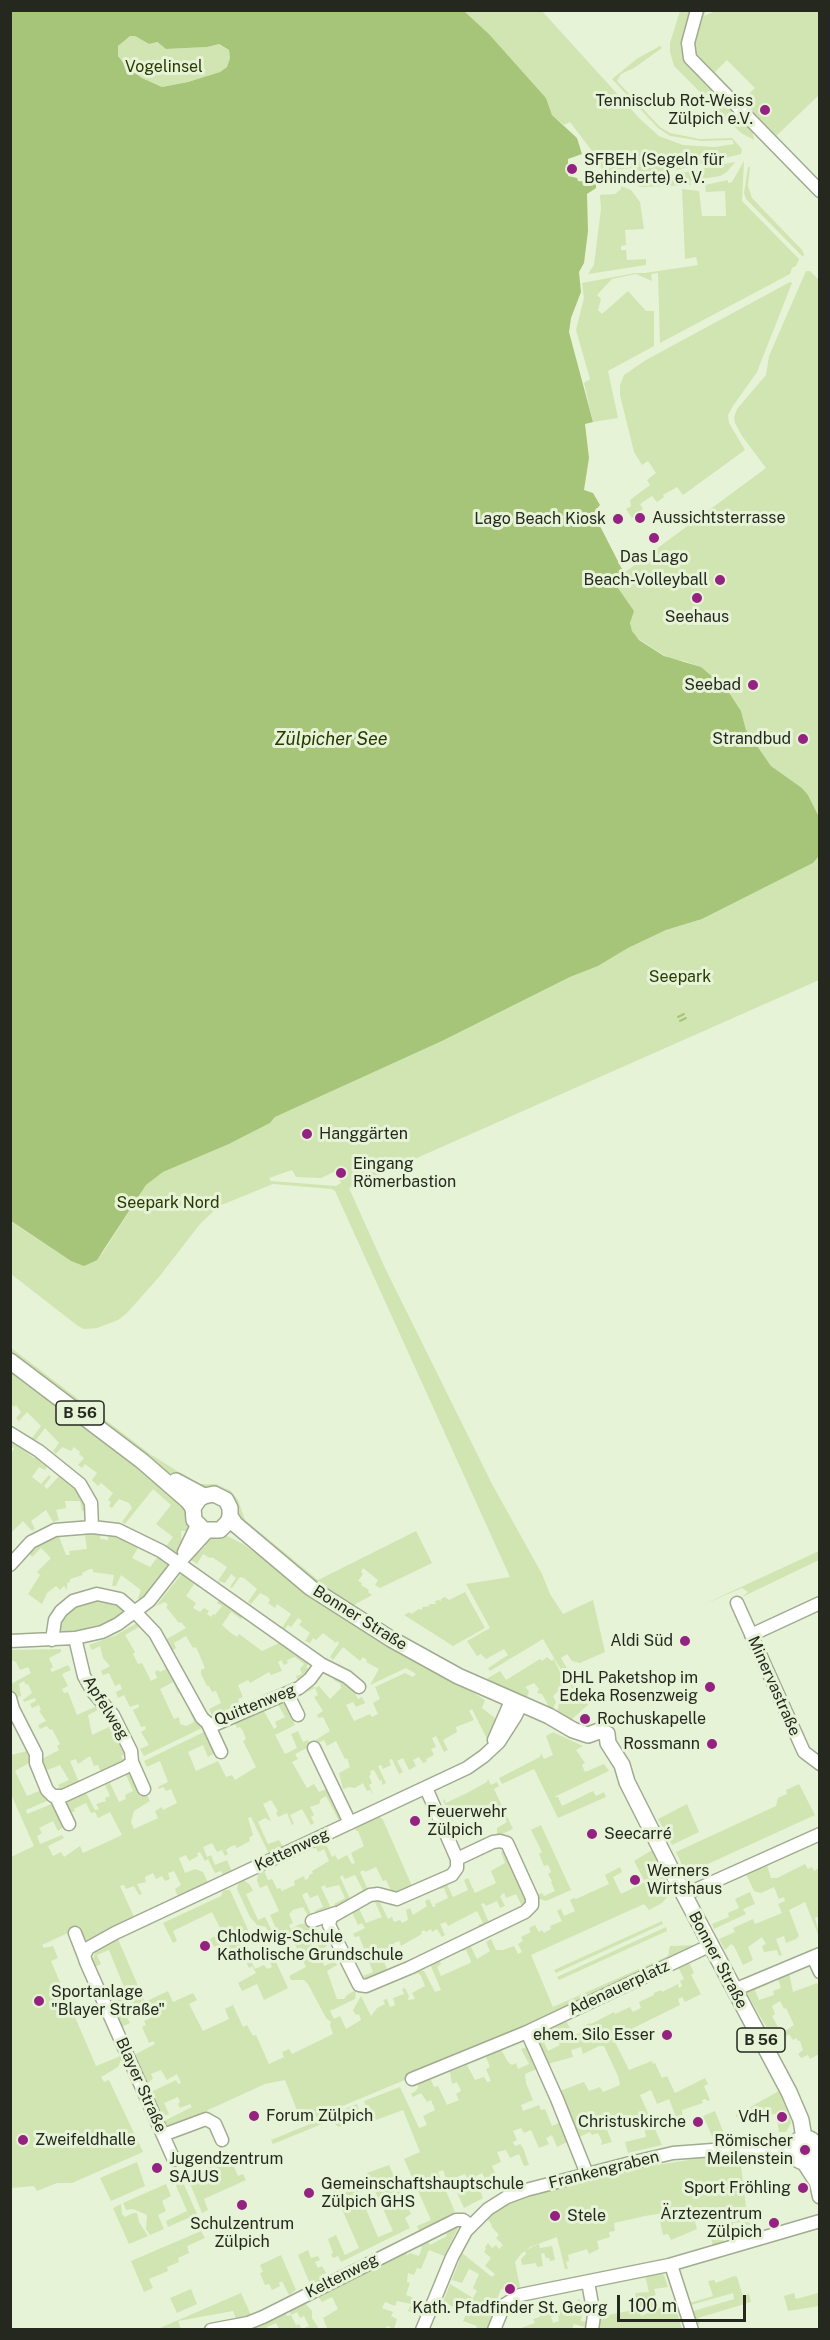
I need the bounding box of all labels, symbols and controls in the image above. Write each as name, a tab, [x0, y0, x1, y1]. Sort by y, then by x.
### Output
park label: Vogelinsel	[125, 57, 203, 77]
place label: Tennisclub Rot-Weiss Zülpich e.V.	[595, 91, 753, 129]
marker: Tennisclub Rot-Weiss Zülpich e.V.	[758, 103, 772, 117]
place label: SFBEH (Segeln für Behinderte) e. V.	[584, 150, 724, 188]
marker: SFBEH (Segeln für Behinderte) e. V.	[565, 162, 579, 176]
place label: Aussichtsterrasse	[652, 508, 786, 528]
place label: Lago Beach Kiosk	[474, 509, 606, 529]
marker: Aussichtsterrasse	[633, 511, 647, 525]
marker: Lago Beach Kiosk	[611, 512, 625, 526]
marker: Das Lago	[647, 531, 661, 545]
place label: Das Lago	[620, 547, 688, 567]
place label: Beach-Volleyball	[583, 570, 708, 590]
marker: Beach-Volleyball	[713, 573, 727, 587]
marker: Seehaus	[690, 591, 704, 605]
place label: Seehaus	[665, 607, 729, 627]
place label: Seebad	[684, 675, 741, 695]
marker: Seebad	[746, 678, 760, 692]
water label: Zülpicher See	[274, 728, 388, 750]
place label: Strandbud	[712, 729, 791, 749]
marker: Strandbud	[796, 732, 810, 746]
park label: Seepark	[649, 967, 711, 987]
place label: Hanggärten	[319, 1124, 408, 1144]
marker: Hanggärten	[300, 1127, 314, 1141]
place label: Eingang Römerbastion	[353, 1154, 456, 1192]
marker: Eingang Römerbastion	[334, 1166, 348, 1180]
park label: Seepark Nord	[117, 1193, 219, 1213]
road number: B 56	[56, 1401, 104, 1425]
street label: Bonner Straße	[309, 1581, 411, 1655]
place label: Aldi Süd	[610, 1631, 673, 1651]
street label: Minervastraße	[743, 1633, 805, 1739]
marker: Aldi Süd	[678, 1634, 692, 1648]
place label: DHL Paketshop im Edeka Rosenzweig	[559, 1668, 698, 1706]
street label: Apfelweg	[79, 1673, 133, 1743]
street label: Quittenweg	[212, 1680, 298, 1730]
marker: DHL Paketshop im Edeka Rosenzweig	[703, 1680, 717, 1694]
place label: Rochuskapelle	[597, 1709, 706, 1729]
marker: Rochuskapelle	[578, 1712, 592, 1726]
place label: Rossmann	[623, 1734, 700, 1754]
marker: Rossmann	[705, 1737, 719, 1751]
place label: Feuerwehr Zülpich	[427, 1802, 507, 1840]
marker: Feuerwehr Zülpich	[408, 1814, 422, 1828]
street label: Kettenweg	[252, 1824, 332, 1876]
place label: Seecarré	[604, 1824, 672, 1844]
marker: Seecarré	[585, 1827, 599, 1841]
place label: Werners Wirtshaus	[647, 1861, 722, 1899]
marker: Werners Wirtshaus	[628, 1873, 642, 1887]
street label: Bonner Straße	[684, 1908, 752, 2012]
place label: Chlodwig-Schule Katholische Grundschule	[217, 1927, 403, 1965]
marker: Chlodwig-Schule Katholische Grundschule	[198, 1939, 212, 1953]
street label: Adenauerplatz	[566, 1956, 672, 2020]
place label: Sportanlage "Blayer Straße"	[51, 1982, 165, 2020]
marker: Sportanlage "Blayer Straße"	[32, 1994, 46, 2008]
place label: ehem. Silo Esser	[533, 2025, 655, 2045]
marker: ehem. Silo Esser	[660, 2028, 674, 2042]
road number: B 56	[737, 2028, 785, 2052]
street label: Blayer Straße	[112, 2035, 170, 2135]
place label: Forum Zülpich	[266, 2106, 373, 2126]
place label: VdH	[738, 2107, 770, 2127]
marker: Forum Zülpich	[247, 2109, 261, 2123]
marker: VdH	[775, 2110, 789, 2124]
place label: Christuskirche	[578, 2112, 686, 2132]
marker: Christuskirche	[691, 2115, 705, 2129]
place label: Zweifeldhalle	[35, 2130, 136, 2150]
place label: Römischer Meilenstein	[707, 2131, 793, 2169]
marker: Zweifeldhalle	[16, 2133, 30, 2147]
marker: Römischer Meilenstein	[798, 2143, 812, 2157]
street label: Frankengraben	[547, 2147, 661, 2193]
place label: Jugendzentrum SAJUS	[169, 2149, 283, 2187]
marker: Jugendzentrum SAJUS	[150, 2161, 164, 2175]
place label: Gemeinschaftshauptschule Zülpich GHS	[321, 2174, 524, 2212]
place label: Sport Fröhling	[684, 2178, 791, 2198]
marker: Sport Fröhling	[796, 2181, 810, 2195]
marker: Gemeinschaftshauptschule Zülpich GHS	[302, 2186, 316, 2200]
marker: Schulzentrum Zülpich	[235, 2198, 249, 2212]
place label: Ärztezentrum Zülpich	[660, 2204, 762, 2242]
place label: Stele	[567, 2206, 606, 2226]
marker: Stele	[548, 2209, 562, 2223]
place label: Schulzentrum Zülpich	[190, 2214, 294, 2252]
marker: Ärztezentrum Zülpich	[767, 2216, 781, 2230]
street label: Keltenweg	[302, 2249, 382, 2303]
marker: Kath. Pfadfinder St. Georg	[503, 2282, 517, 2296]
scale bar	[620, 2283, 749, 2321]
text: 100 m	[628, 2295, 677, 2316]
place label: Kath. Pfadfinder St. Georg	[412, 2298, 608, 2318]

